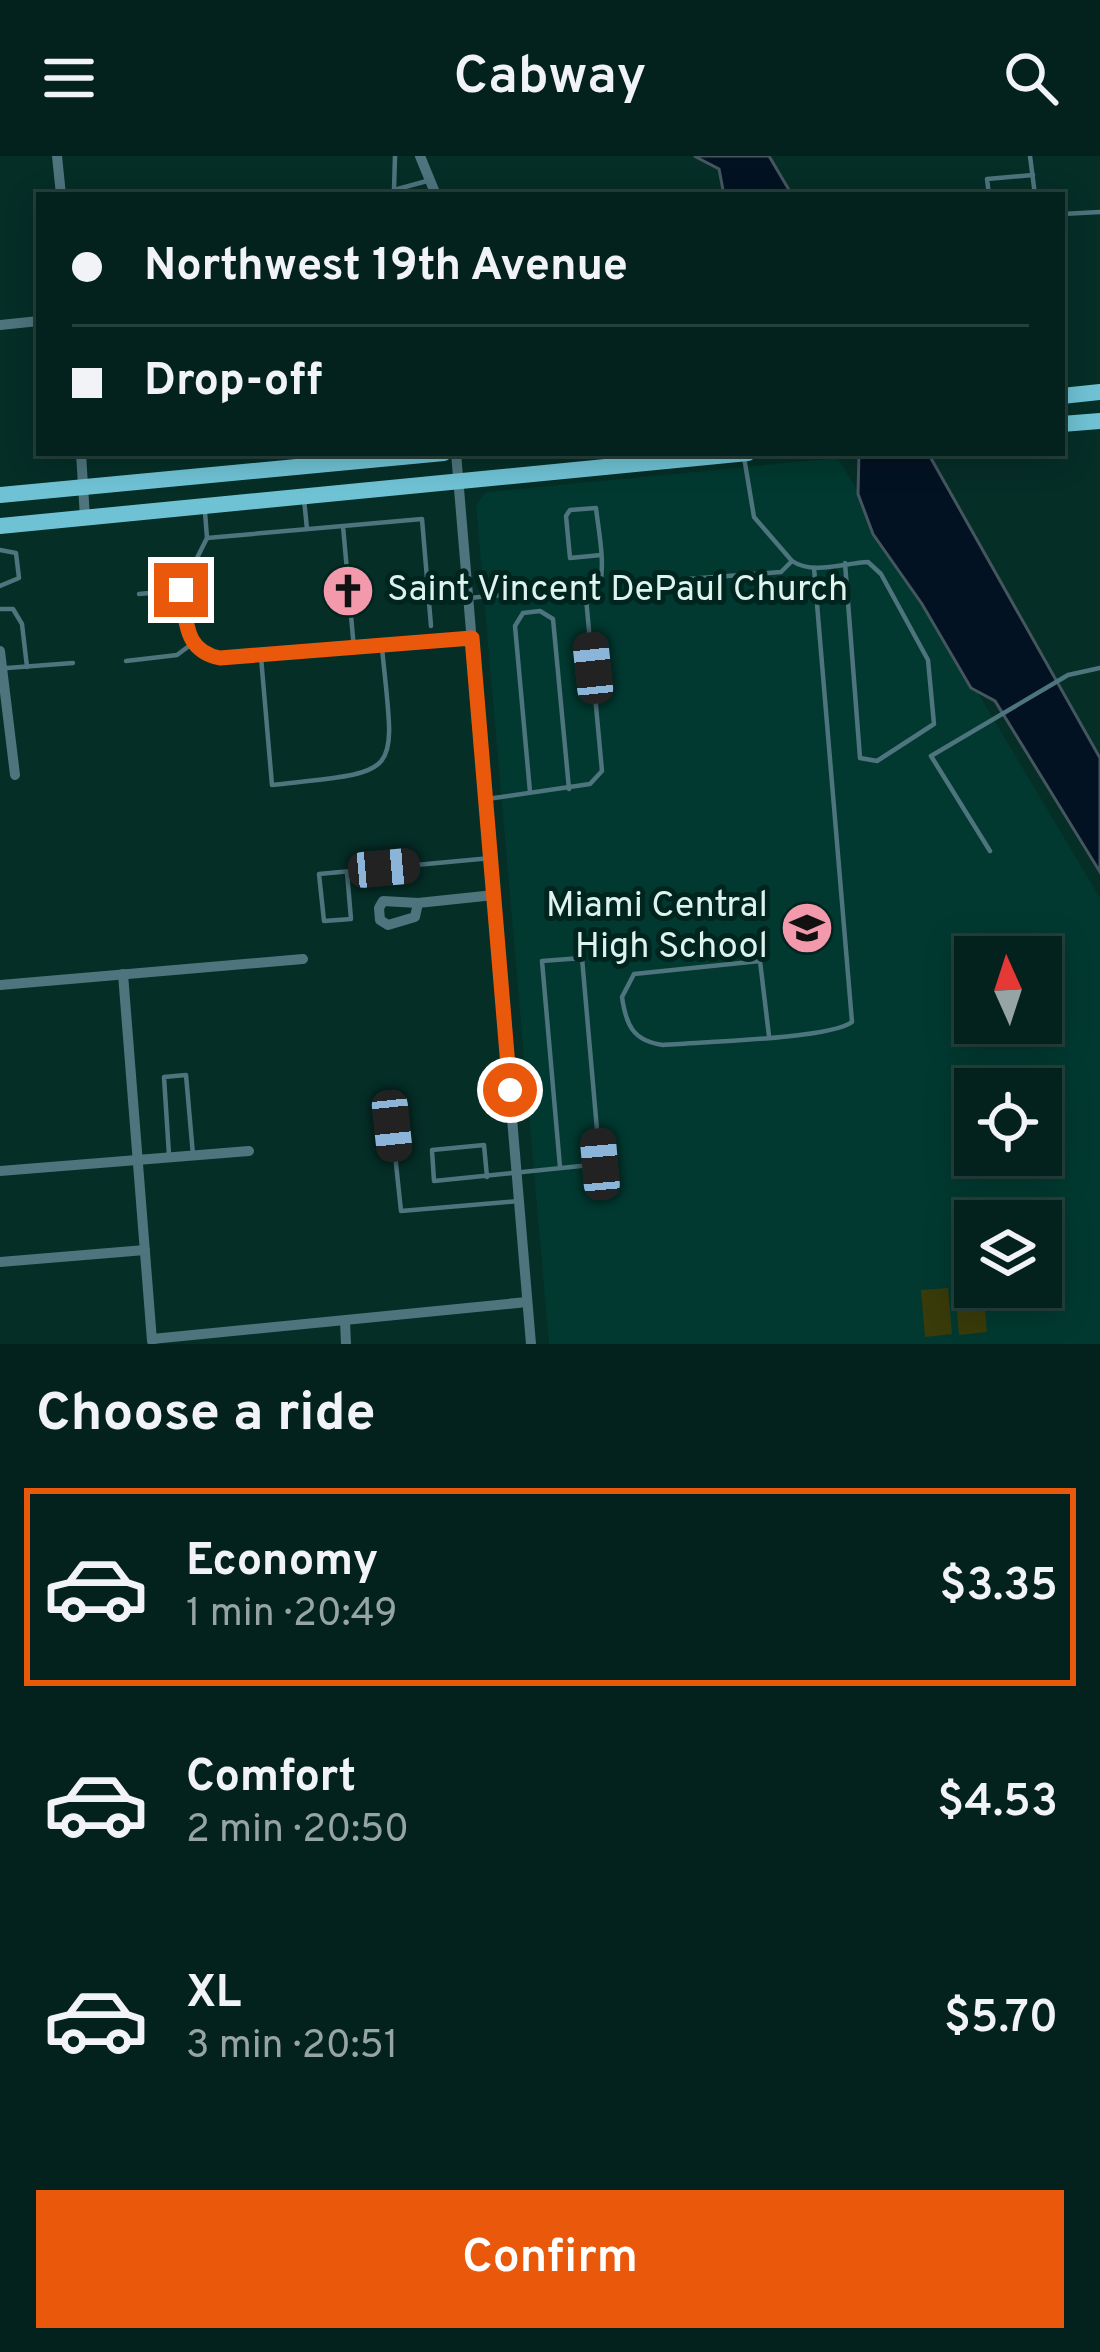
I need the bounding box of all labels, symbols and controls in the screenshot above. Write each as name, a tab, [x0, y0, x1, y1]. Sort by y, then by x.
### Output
text: Cabway	[454, 44, 647, 113]
icon: menu	[36, 45, 102, 111]
icon: search	[998, 45, 1064, 111]
text: Northwest 19th Avenue	[144, 239, 628, 296]
text: Drop-off	[144, 354, 323, 411]
route end	[154, 563, 208, 617]
church icon: Saint Vincent DePaul Church	[320, 563, 376, 619]
place label: Saint Vincent DePaul Church	[387, 568, 848, 614]
car	[571, 630, 615, 706]
car	[347, 847, 421, 889]
place label: Miami Central High School	[546, 884, 768, 971]
school or university icon: Miami Central High School	[779, 900, 835, 956]
north arrow	[954, 936, 1062, 1044]
map controls	[954, 936, 1062, 1308]
route start	[483, 1063, 537, 1117]
button: locate	[954, 1068, 1062, 1176]
car	[370, 1088, 414, 1164]
car	[579, 1127, 621, 1201]
button: layers	[954, 1200, 1062, 1308]
text: Choose a ride	[36, 1381, 376, 1450]
icon: car	[42, 1533, 150, 1641]
text: Economy	[186, 1534, 378, 1591]
text: $3.35	[939, 1559, 1058, 1616]
text: 1 min · 20:49	[186, 1591, 398, 1640]
icon: car	[42, 1749, 150, 1857]
text: Comfort	[186, 1750, 356, 1807]
text: $4.53	[937, 1775, 1058, 1832]
text: 2 min · 20:50	[186, 1807, 409, 1856]
icon: car	[42, 1965, 150, 2073]
text: XL	[186, 1966, 241, 2023]
text: $5.70	[944, 1991, 1058, 2048]
text: 3 min · 20:51	[186, 2023, 398, 2072]
button: Confirm	[36, 2190, 1064, 2328]

